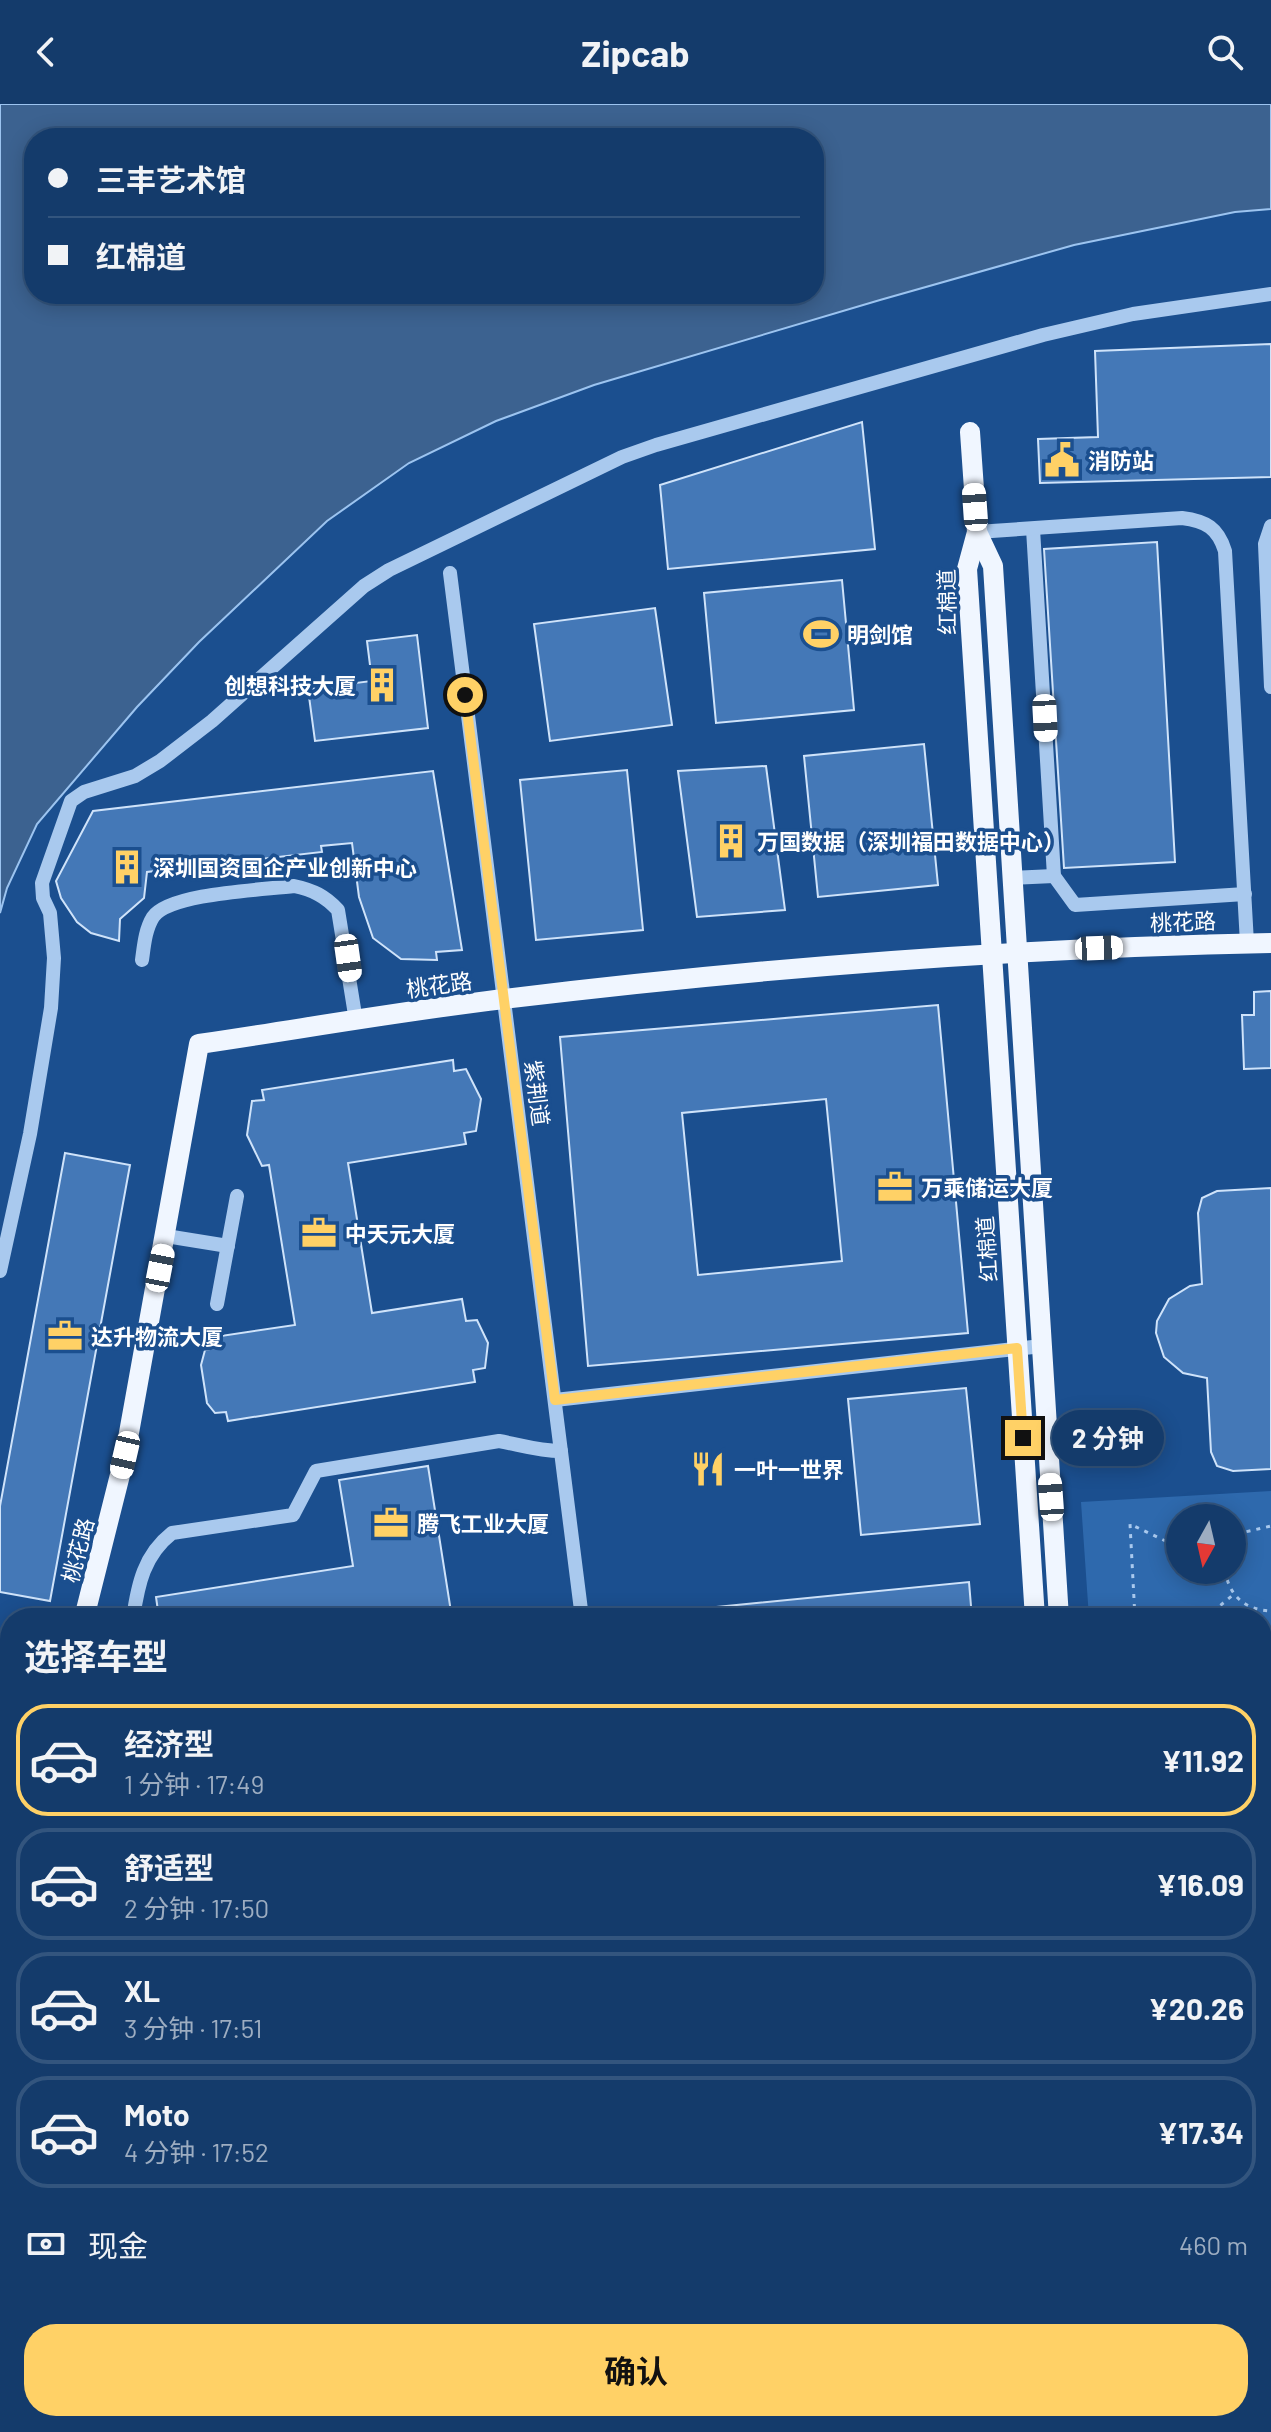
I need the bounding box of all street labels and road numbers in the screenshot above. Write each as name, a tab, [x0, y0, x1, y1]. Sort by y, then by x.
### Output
street label: 红棉道	[932, 569, 960, 635]
street label: 桃花路	[1150, 907, 1216, 935]
street label: 桃花路	[405, 967, 473, 1001]
street label: 紫荆道	[521, 1059, 555, 1127]
street label: 红棉道	[971, 1215, 1001, 1283]
street label: 桃花路	[56, 1515, 98, 1585]

